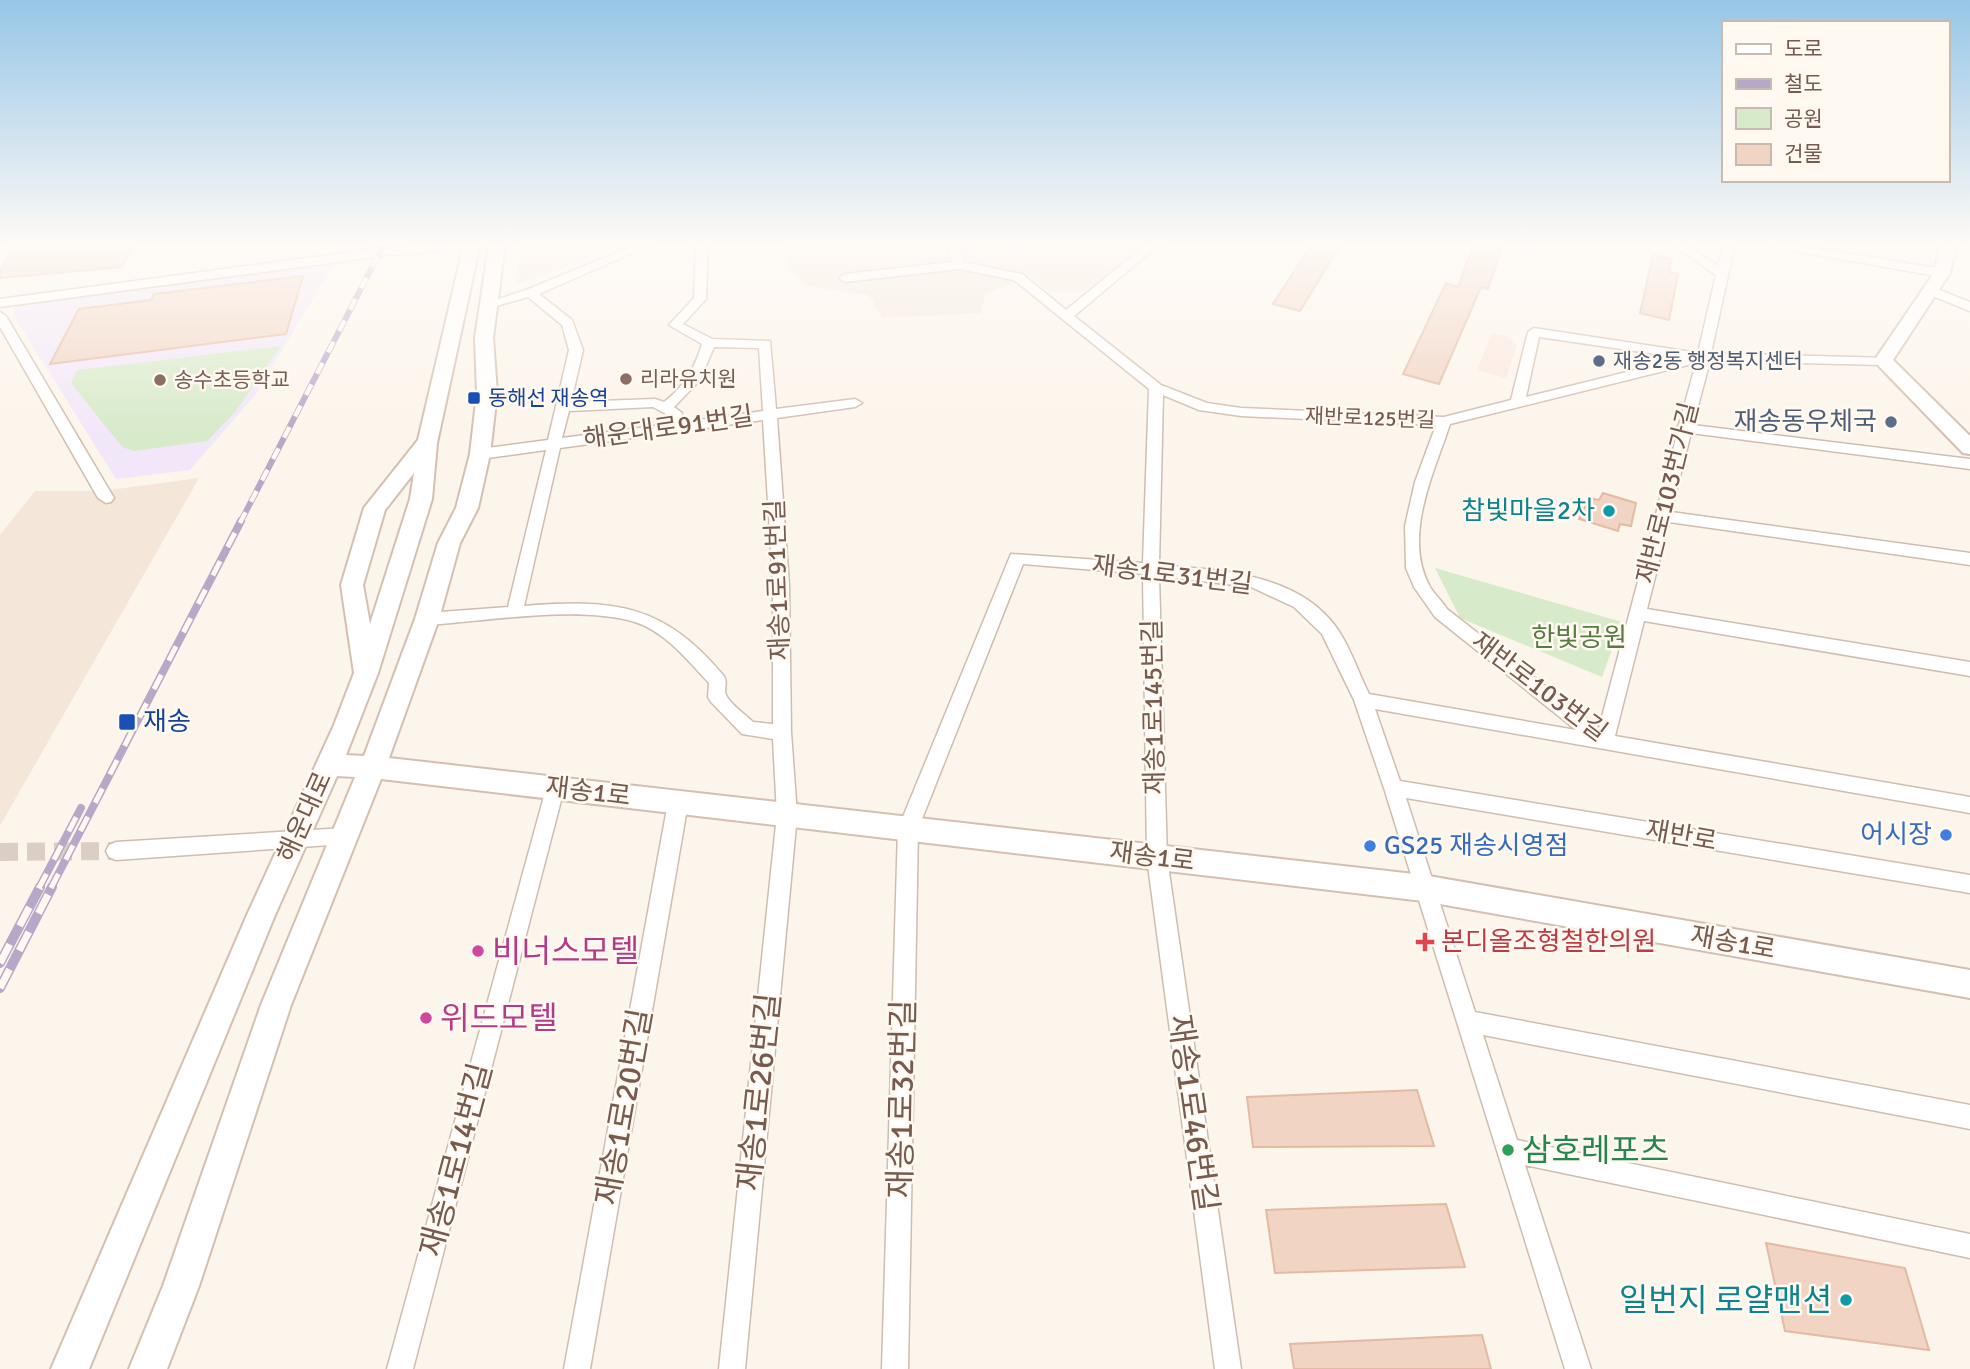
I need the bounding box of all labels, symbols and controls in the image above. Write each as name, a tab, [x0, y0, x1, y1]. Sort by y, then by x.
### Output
legend	[1722, 21, 1949, 182]
text: 도로	[1784, 36, 1823, 62]
text: 철도	[1784, 71, 1823, 97]
text: 공원	[1784, 106, 1823, 132]
text: 건물	[1784, 141, 1823, 167]
place label: 재송2동 행정복지센터	[1613, 348, 1803, 374]
marker: 재송2동 행정복지센터	[1591, 353, 1607, 369]
place label: 리라유치원	[640, 366, 737, 392]
place label: 송수초등학교	[174, 367, 290, 393]
marker: 리라유치원	[618, 371, 634, 387]
marker: 송수초등학교	[152, 372, 168, 388]
place label: 동해선 재송역	[488, 385, 609, 411]
marker: 동해선 재송역	[466, 390, 482, 406]
street label: 재반로103번가길	[1630, 399, 1706, 587]
street label: 해운대로91번길	[581, 400, 755, 456]
street label: 재반로125번길	[1304, 403, 1436, 433]
place label: 재송동우체국	[1733, 406, 1877, 438]
marker: 재송동우체국	[1883, 414, 1899, 430]
place label: 참빛마을2차	[1461, 495, 1595, 527]
street label: 재송1로91번길	[759, 499, 797, 661]
marker: 참빛마을2차	[1601, 503, 1617, 519]
street label: 재송1로31번길	[1090, 549, 1254, 601]
street label: 재송1로145번길	[1136, 619, 1172, 795]
park label: 한빛공원	[1531, 622, 1627, 654]
street label: 재반로103번길	[1465, 626, 1613, 748]
place label: 재송	[143, 706, 191, 738]
marker: 재송	[117, 712, 137, 732]
street label: 해운대로	[271, 767, 339, 867]
street label: 재송1로	[543, 771, 633, 813]
street label: 재반로	[1643, 814, 1719, 858]
place label: 어시장	[1860, 819, 1932, 851]
marker: 어시장	[1938, 827, 1954, 843]
place label: GS25 재송시영점	[1384, 830, 1569, 862]
street label: 재송1로	[1107, 836, 1197, 878]
marker: GS25 재송시영점	[1362, 838, 1378, 854]
street label: 재송1로	[1688, 920, 1778, 966]
place label: 본디올조형철한의원	[1441, 926, 1656, 958]
place label: 비너스모텔	[492, 932, 639, 971]
marker: 본디올조형철한의원	[1415, 932, 1435, 952]
marker: 비너스모텔	[470, 943, 486, 959]
street label: 재송1로26번길	[729, 991, 789, 1193]
place label: 위드모텔	[440, 999, 558, 1038]
street label: 재송1로32번길	[881, 999, 923, 1199]
street label: 재송1로20번길	[588, 1006, 660, 1208]
marker: 위드모텔	[418, 1010, 434, 1026]
street label: 재송1로46번길	[1160, 1012, 1226, 1214]
street label: 재송1로14번길	[411, 1059, 501, 1261]
place label: 삼호레포츠	[1522, 1131, 1669, 1170]
marker: 삼호레포츠	[1500, 1142, 1516, 1158]
place label: 일번지 로얄맨션	[1619, 1281, 1832, 1320]
marker: 일번지 로얄맨션	[1838, 1292, 1854, 1308]

